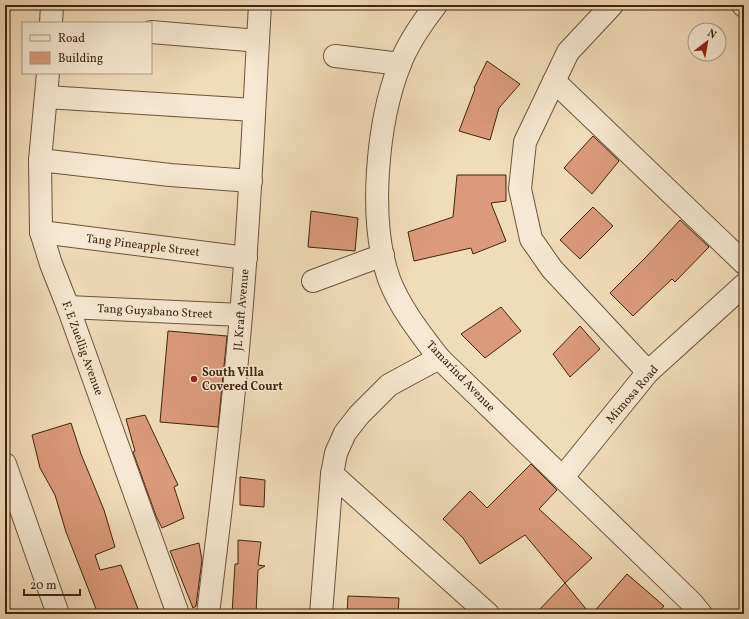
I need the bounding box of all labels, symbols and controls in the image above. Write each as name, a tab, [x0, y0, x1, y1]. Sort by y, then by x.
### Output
legend	[22, 22, 152, 74]
north arrow	[687, 22, 727, 62]
text: N	[704, 26, 719, 43]
text: Road	[58, 31, 85, 47]
text: Building	[58, 51, 103, 67]
street label: Tang Pineapple Street	[85, 231, 201, 261]
street label: JL Kraft Avenue	[230, 268, 254, 352]
street label: F. E Zuellig Avenue	[58, 299, 107, 398]
street label: Tang Guyabano Street	[97, 301, 213, 323]
street label: Tamarind Avenue	[422, 338, 499, 416]
street label: Mimosa Road	[603, 362, 663, 427]
place label: South Villa Covered Court	[202, 365, 283, 395]
marker: South Villa Covered Court	[189, 374, 199, 384]
scale bar	[24, 571, 80, 597]
text: 20 m	[30, 578, 57, 594]

